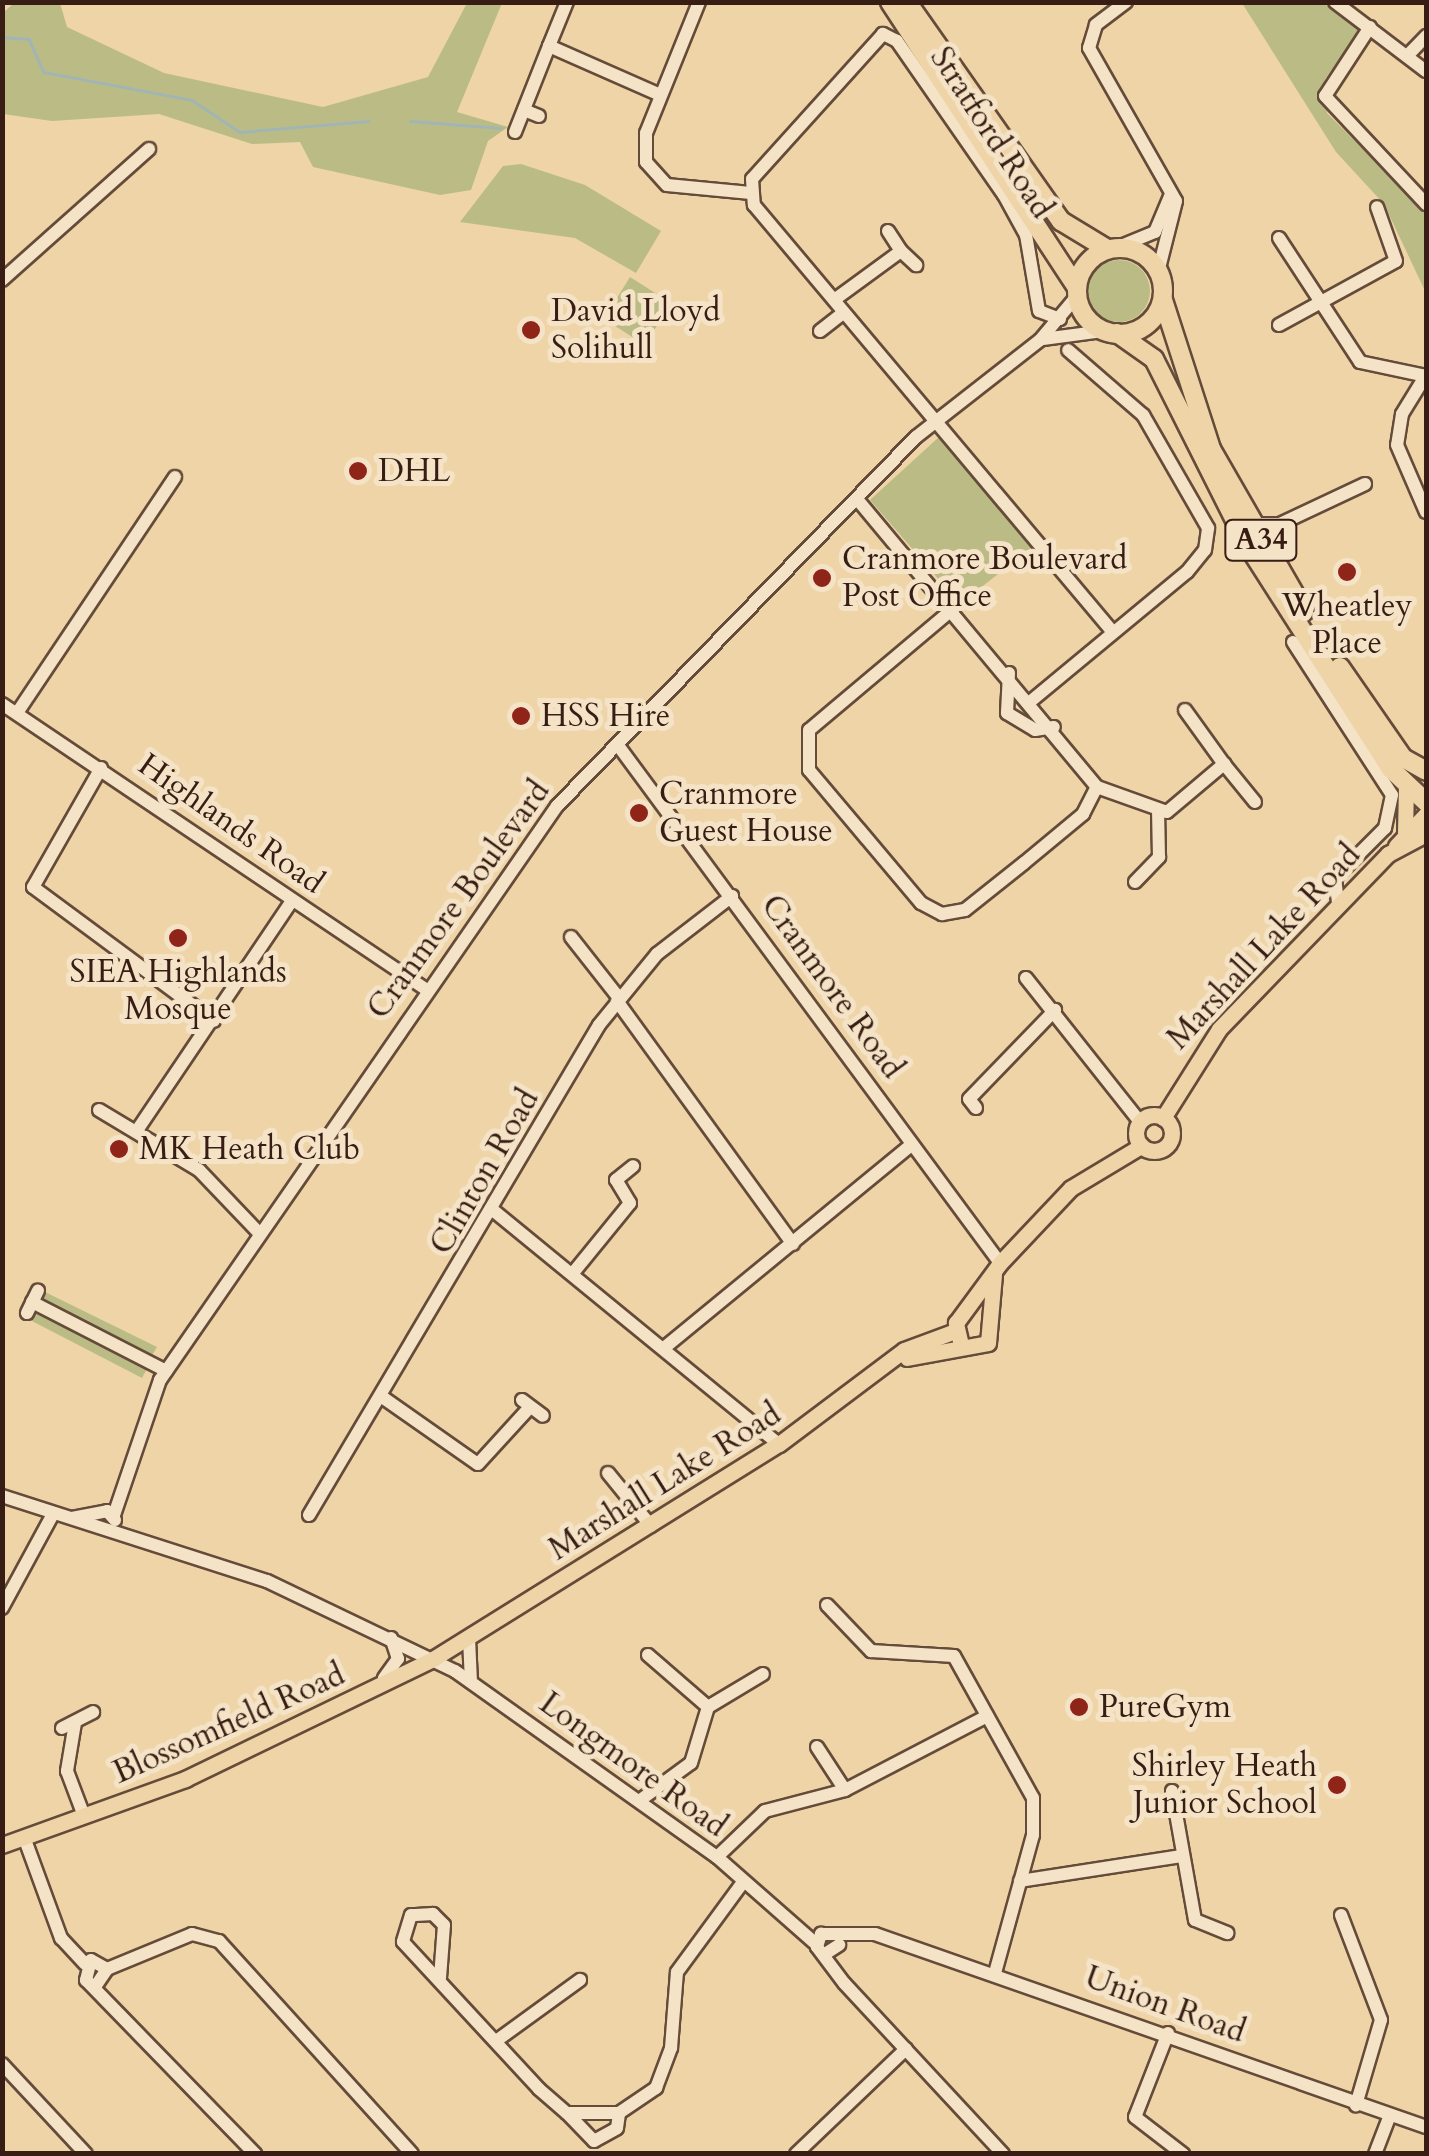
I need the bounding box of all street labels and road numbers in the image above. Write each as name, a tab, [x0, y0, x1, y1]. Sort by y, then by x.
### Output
street label: Stratford Road	[921, 40, 1061, 226]
road number: A34	[1224, 515, 1298, 565]
street label: Highlands Road	[131, 746, 331, 902]
street label: Cranmore Boulevard	[360, 773, 558, 1027]
street label: Marshall Lake Road	[1159, 836, 1369, 1058]
street label: Cranmore Road	[753, 888, 911, 1086]
street label: Clinton Road	[422, 1083, 548, 1261]
street label: Marshall Lake Road	[542, 1395, 788, 1569]
street label: Blossomfield Road	[107, 1656, 351, 1792]
street label: Longmore Road	[532, 1684, 734, 1846]
street label: Union Road	[1080, 1958, 1250, 2052]

